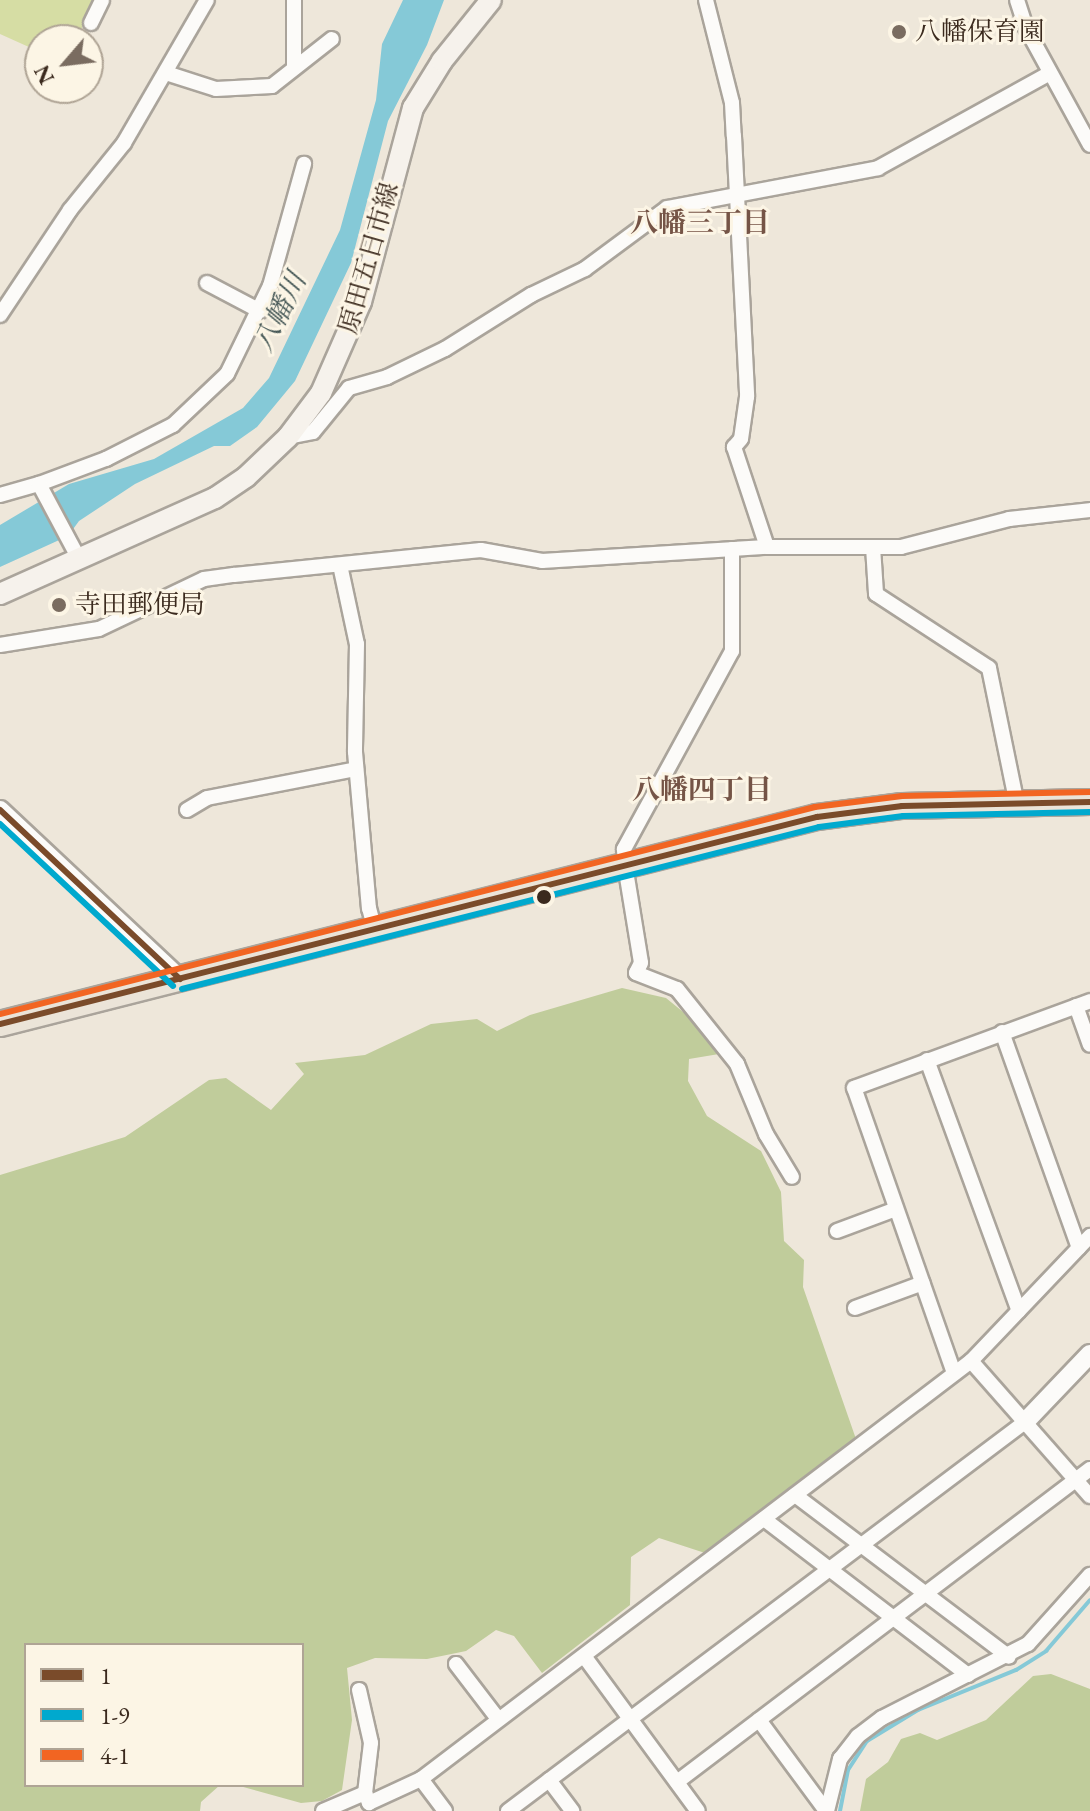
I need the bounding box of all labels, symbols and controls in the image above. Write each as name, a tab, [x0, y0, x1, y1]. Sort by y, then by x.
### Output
place label: 八幡保育園	[915, 16, 1045, 48]
marker: 八幡保育園	[890, 23, 908, 41]
north arrow	[24, 24, 104, 104]
text: N	[27, 60, 61, 89]
street label: 原田五日市線	[333, 179, 405, 337]
district label: 八幡三丁目	[630, 205, 770, 239]
water label: 八幡川	[245, 267, 313, 357]
place label: 寺田郵便局	[75, 589, 205, 621]
marker: 寺田郵便局	[50, 596, 68, 614]
district label: 八幡四丁目	[632, 772, 772, 806]
unlabelled marker	[536, 889, 552, 905]
legend	[24, 1643, 304, 1787]
text: 1	[100, 1660, 112, 1691]
text: 1-9	[100, 1700, 130, 1731]
text: 4-1	[100, 1740, 130, 1771]

